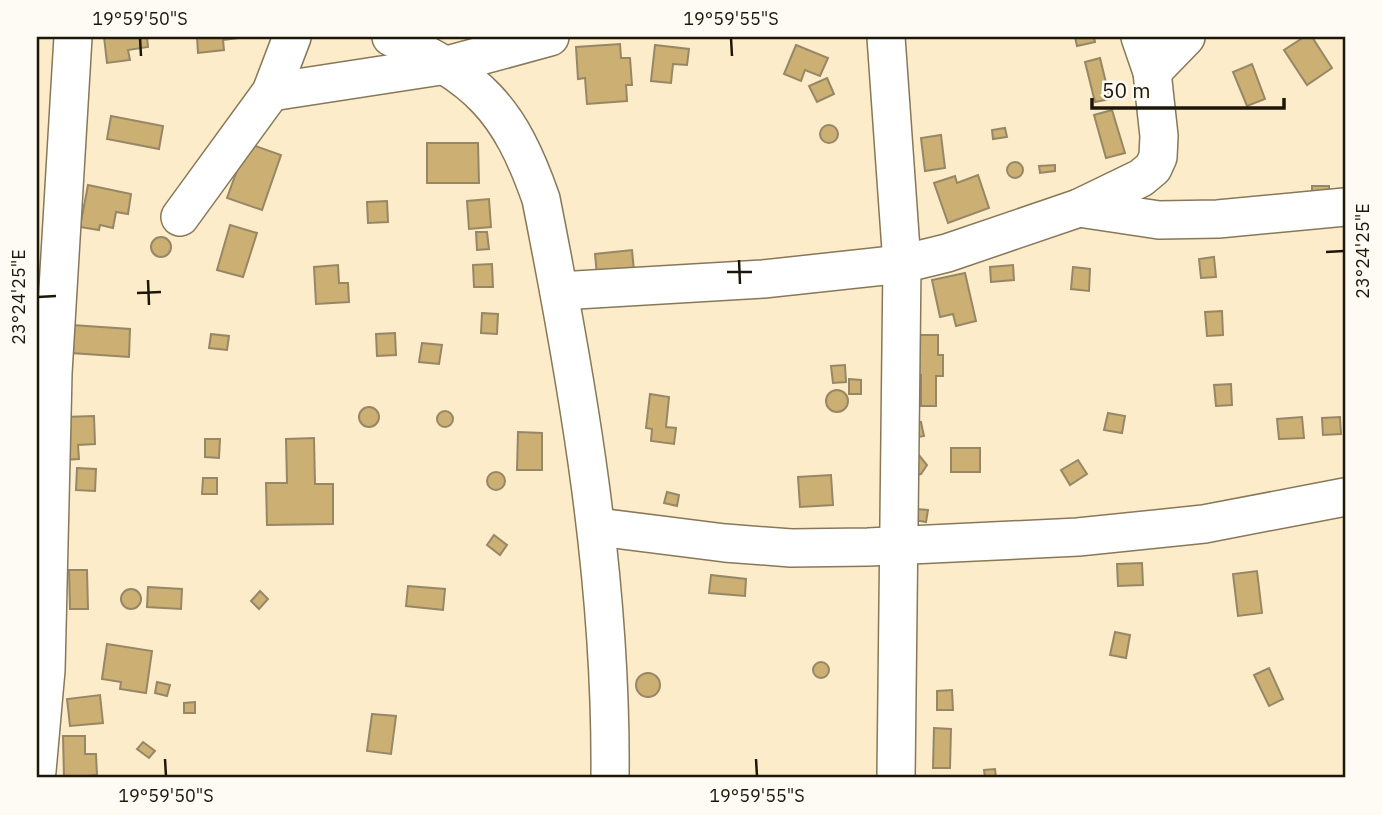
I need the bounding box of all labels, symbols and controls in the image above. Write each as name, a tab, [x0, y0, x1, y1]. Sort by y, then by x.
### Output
text: 19°59'50"S	[92, 7, 188, 30]
text: 19°59'55"S	[683, 7, 779, 30]
scale bar	[1092, 66, 1284, 110]
text: 50 m	[1102, 76, 1151, 104]
text: 23°24'25"E	[1351, 203, 1374, 299]
text: 23°24'25"E	[7, 249, 30, 345]
text: 19°59'50"S	[118, 784, 214, 807]
text: 19°59'55"S	[709, 784, 805, 807]

